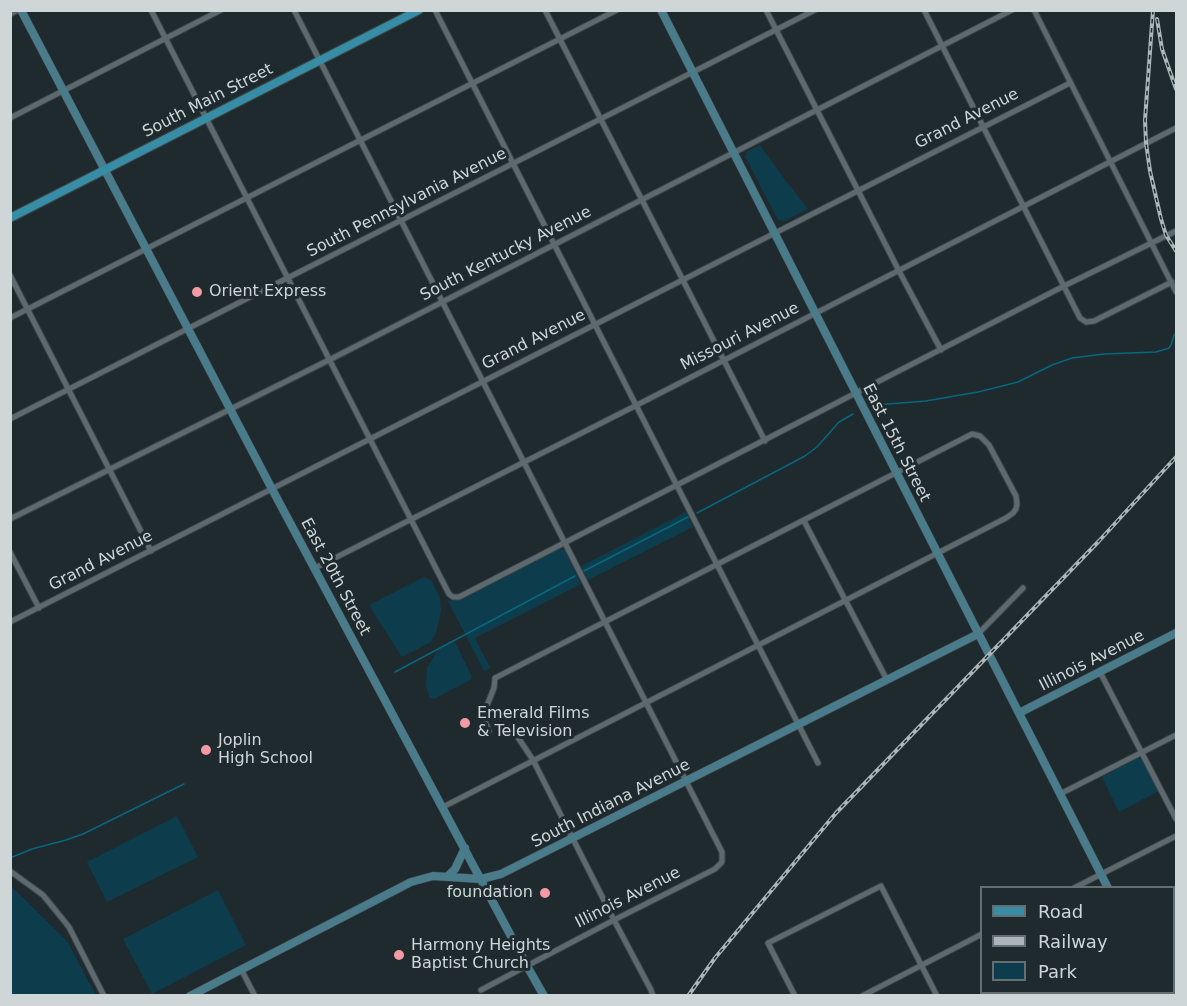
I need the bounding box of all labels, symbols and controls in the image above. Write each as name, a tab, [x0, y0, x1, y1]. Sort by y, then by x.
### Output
street label: South Main Street	[140, 60, 276, 142]
street label: Grand Avenue	[912, 85, 1022, 153]
street label: South Pennsylvania Avenue	[304, 144, 510, 262]
street label: South Kentucky Avenue	[417, 203, 595, 305]
place label: Orient Express	[209, 282, 326, 302]
marker: Orient Express	[190, 285, 204, 299]
street label: Missouri Avenue	[678, 299, 802, 375]
street label: Grand Avenue	[479, 306, 589, 374]
street label: East 15th Street	[858, 381, 934, 505]
street label: East 20th Street	[296, 515, 374, 639]
street label: Grand Avenue	[46, 527, 156, 595]
street label: Illinois Avenue	[1036, 626, 1148, 696]
place label: Emerald Films & Television	[477, 704, 589, 742]
marker: Emerald Films & Television	[458, 716, 472, 730]
place label: Joplin High School	[218, 731, 313, 769]
marker: Joplin High School	[199, 743, 213, 757]
street label: South Indiana Avenue	[529, 756, 693, 852]
street label: Illinois Avenue	[572, 863, 684, 933]
place label: foundation	[447, 883, 533, 903]
marker: foundation	[538, 886, 552, 900]
legend	[980, 886, 1175, 994]
text: Road	[1038, 901, 1083, 922]
text: Railway	[1038, 931, 1108, 952]
place label: Harmony Heights Baptist Church	[411, 936, 550, 974]
marker: Harmony Heights Baptist Church	[392, 948, 406, 962]
text: Park	[1038, 961, 1077, 982]

